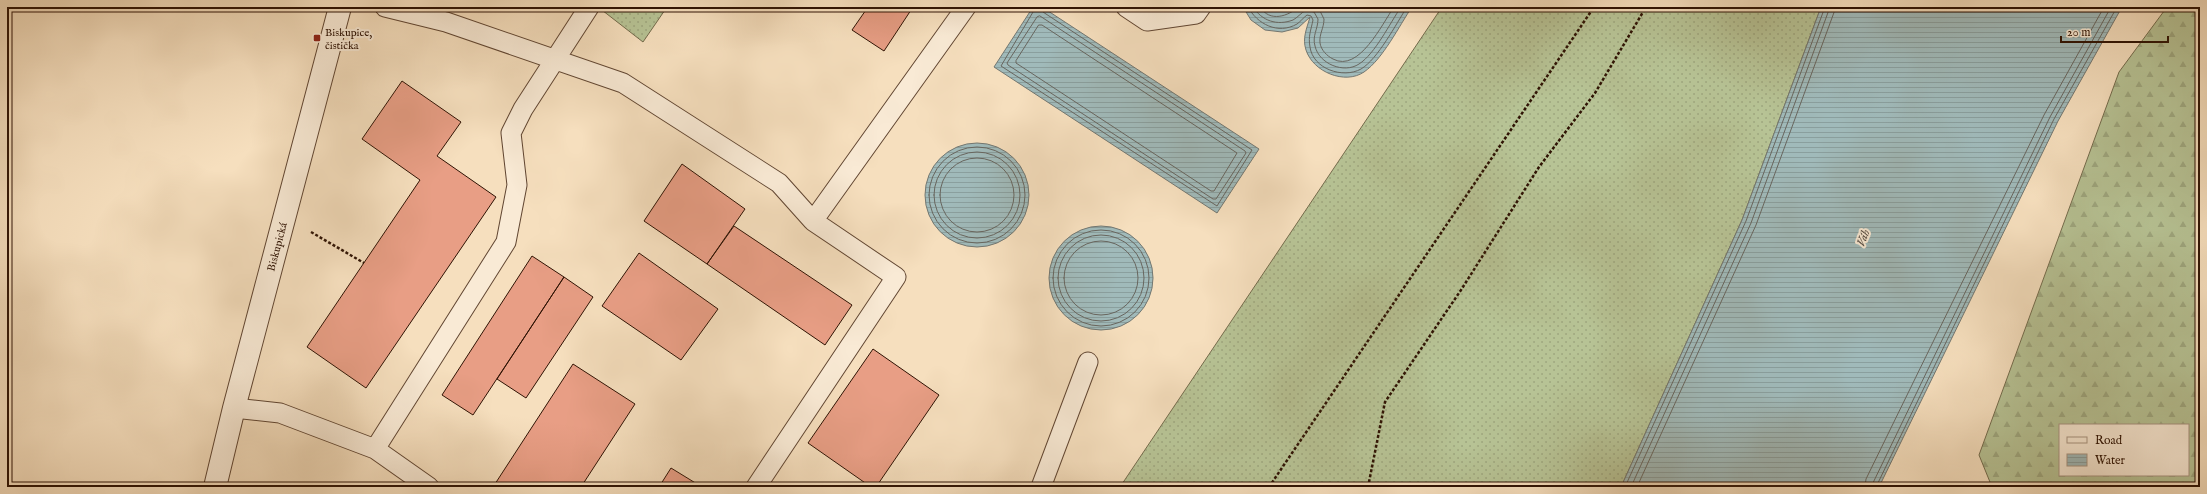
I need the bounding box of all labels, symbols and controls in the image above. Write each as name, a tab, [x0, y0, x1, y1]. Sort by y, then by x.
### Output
scale bar	[2061, 18, 2168, 44]
text: 20 m	[2067, 25, 2090, 40]
place label: Biskupice, čistička	[325, 26, 372, 53]
marker: Biskupice, čistička	[312, 33, 322, 43]
street label: Biskupická	[264, 221, 291, 273]
water label: Váh	[1853, 228, 1873, 249]
legend	[2059, 424, 2189, 476]
text: Road	[2095, 433, 2123, 448]
text: Water	[2095, 453, 2126, 468]

